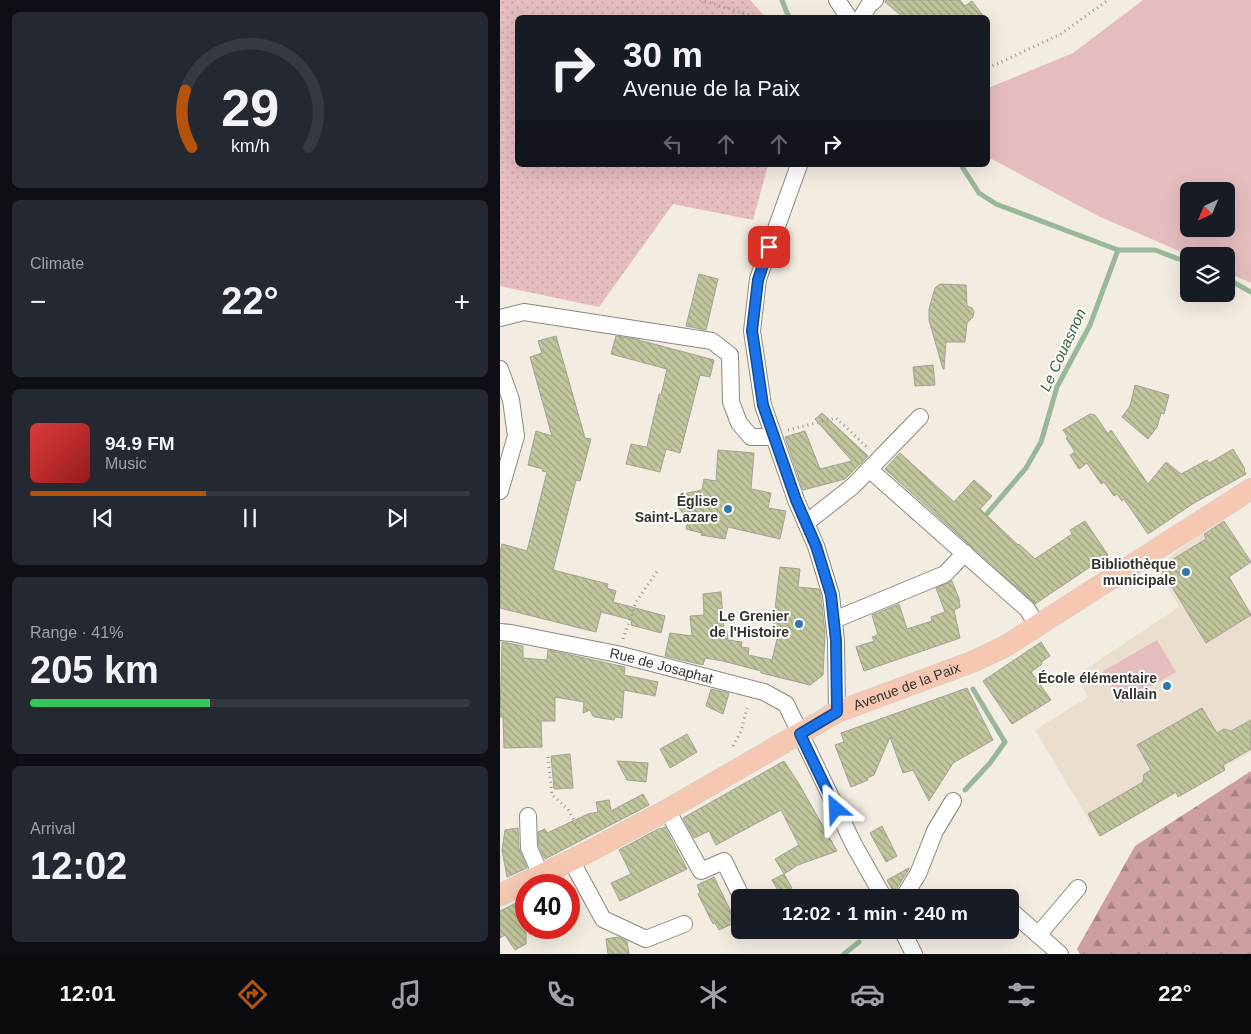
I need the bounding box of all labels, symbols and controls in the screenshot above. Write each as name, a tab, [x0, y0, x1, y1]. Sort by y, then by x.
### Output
icon: right	[540, 35, 605, 100]
text: 30 m	[623, 35, 703, 74]
text: Avenue de la Paix	[623, 76, 800, 101]
text: 29	[221, 79, 279, 137]
icon: left	[659, 130, 687, 158]
icon: ahead	[712, 130, 740, 158]
icon: ahead	[765, 130, 793, 158]
icon: right	[818, 130, 846, 158]
text: km/h	[231, 136, 269, 156]
north arrow	[1180, 182, 1235, 238]
map controls	[1180, 182, 1235, 302]
pin	[748, 226, 790, 268]
icon: arrive	[755, 233, 783, 261]
button: layers	[1180, 247, 1235, 302]
text: Climate	[30, 255, 84, 272]
text: 22°	[221, 280, 279, 322]
text: −	[30, 286, 46, 317]
text: +	[454, 286, 470, 317]
water label: Le Couasnon	[1036, 306, 1089, 394]
text: 94.9 FM	[105, 433, 175, 454]
text: Music	[105, 455, 147, 472]
place label: Église Saint-Lazare	[635, 493, 718, 525]
marker: Église Saint-Lazare	[722, 503, 734, 515]
icon: previous	[89, 504, 117, 532]
icon: pause	[236, 504, 264, 532]
icon: next	[383, 504, 411, 532]
place label: Bibliothèque municipale	[1091, 556, 1176, 588]
marker: Bibliothèque municipale	[1180, 566, 1192, 578]
place label: Le Grenier de l'Histoire	[709, 608, 790, 640]
marker: Le Grenier de l'Histoire	[793, 618, 805, 630]
text: Range · 41%	[30, 624, 123, 641]
street label: Rue de Josaphat	[608, 645, 715, 687]
text: 205 km	[30, 649, 159, 691]
street label: Avenue de la Paix	[851, 659, 962, 713]
place label: École élémentaire Vallain	[1038, 670, 1157, 702]
marker: École élémentaire Vallain	[1161, 680, 1173, 692]
position arrow	[809, 782, 861, 834]
text: Arrival	[30, 820, 75, 837]
text: 12:02	[30, 845, 127, 887]
speed limit sign: 40	[515, 874, 580, 939]
text: 12:02 · 1 min · 240 m	[782, 903, 968, 924]
icon: directions	[235, 977, 270, 1012]
icon: music	[389, 977, 424, 1012]
icon: phone	[543, 977, 578, 1012]
icon: climate	[696, 977, 731, 1012]
icon: car	[850, 977, 885, 1012]
icon: filters	[1004, 977, 1039, 1012]
text: 12:01	[59, 981, 116, 1006]
text: 22°	[1158, 981, 1191, 1006]

